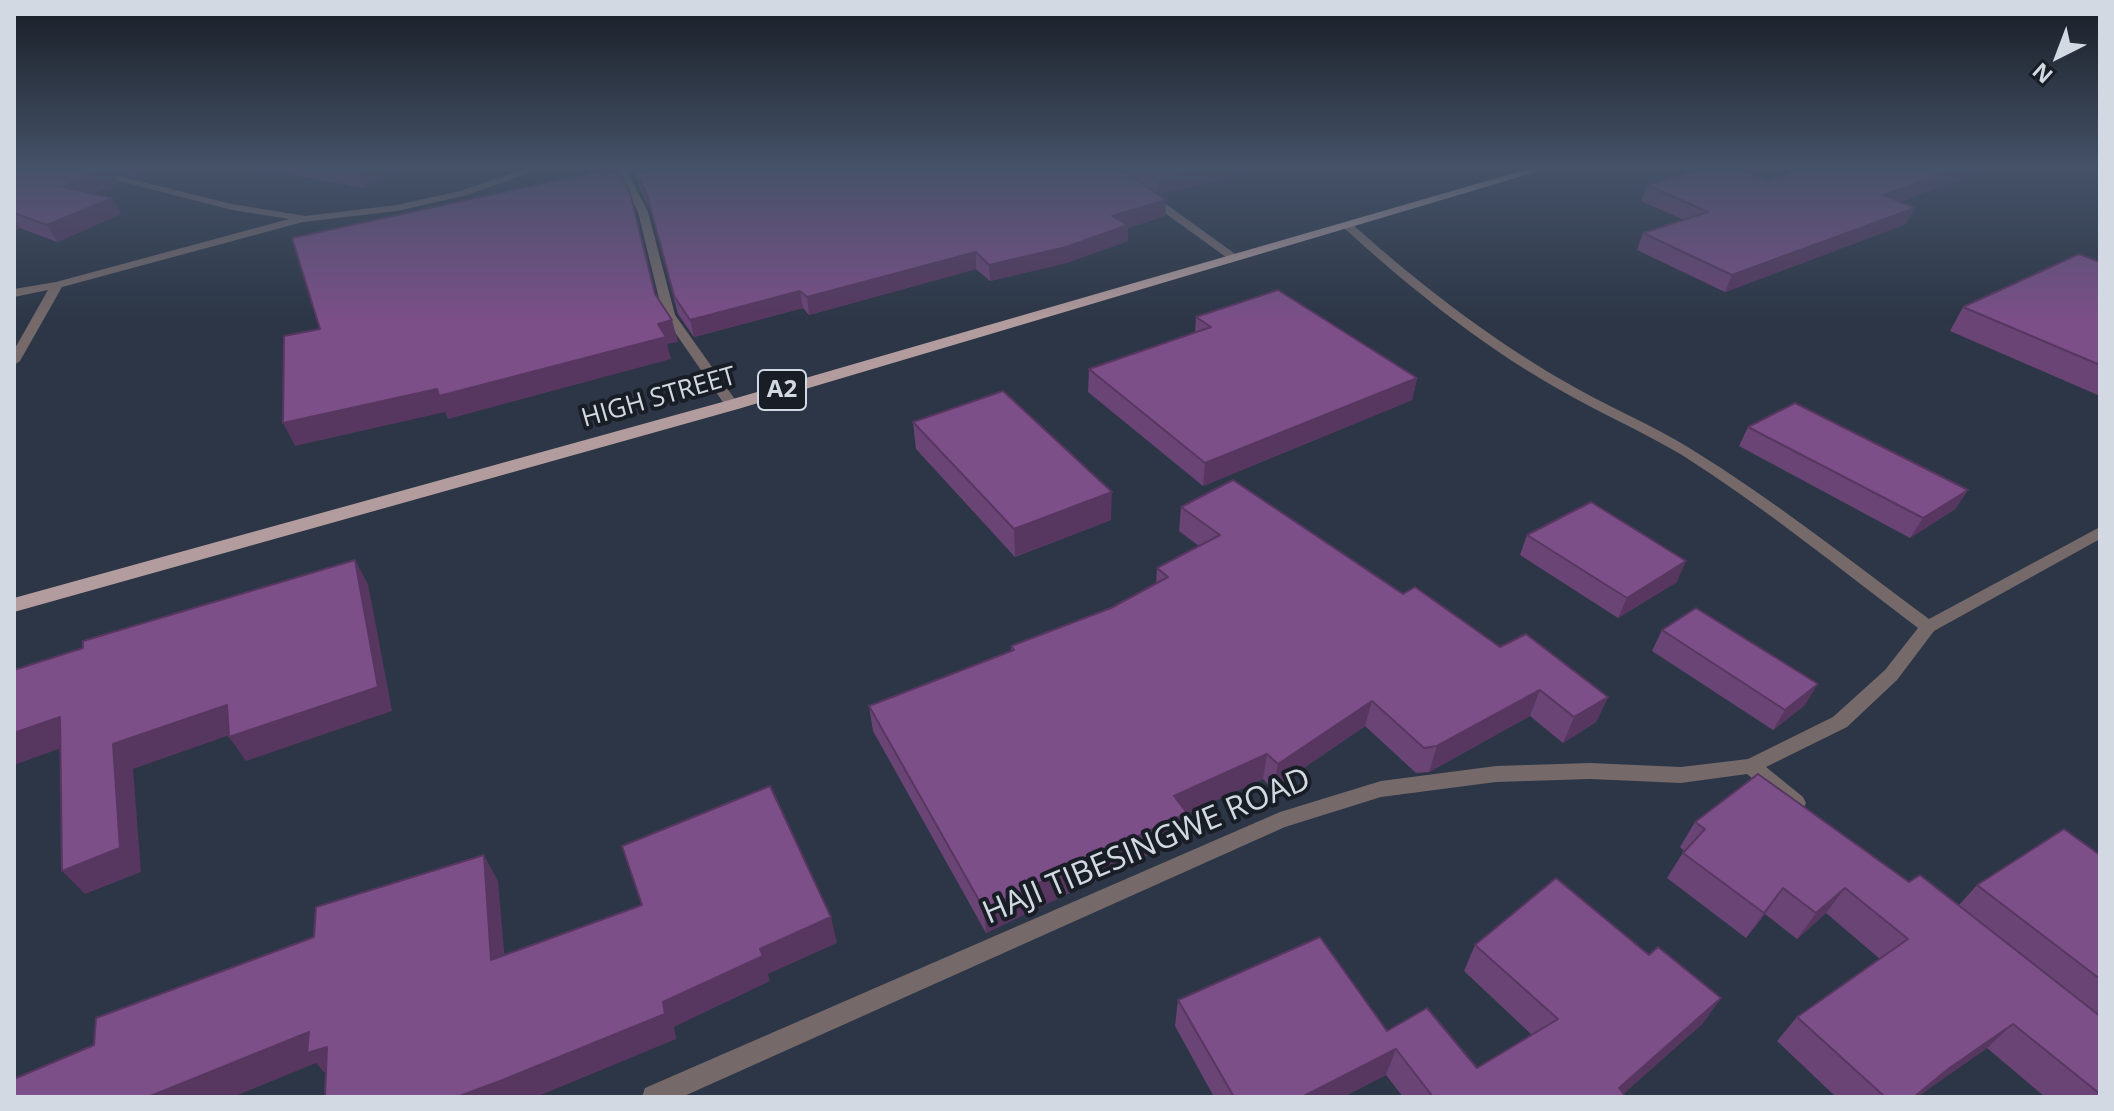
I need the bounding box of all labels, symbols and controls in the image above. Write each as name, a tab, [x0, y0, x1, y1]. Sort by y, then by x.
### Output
north arrow	[2018, 16, 2098, 96]
text: N	[2025, 57, 2059, 91]
street label: HIGH STREET	[578, 361, 740, 435]
road number: A2	[758, 370, 806, 410]
street label: HAJI TIBESINGWE ROAD	[977, 761, 1317, 933]

